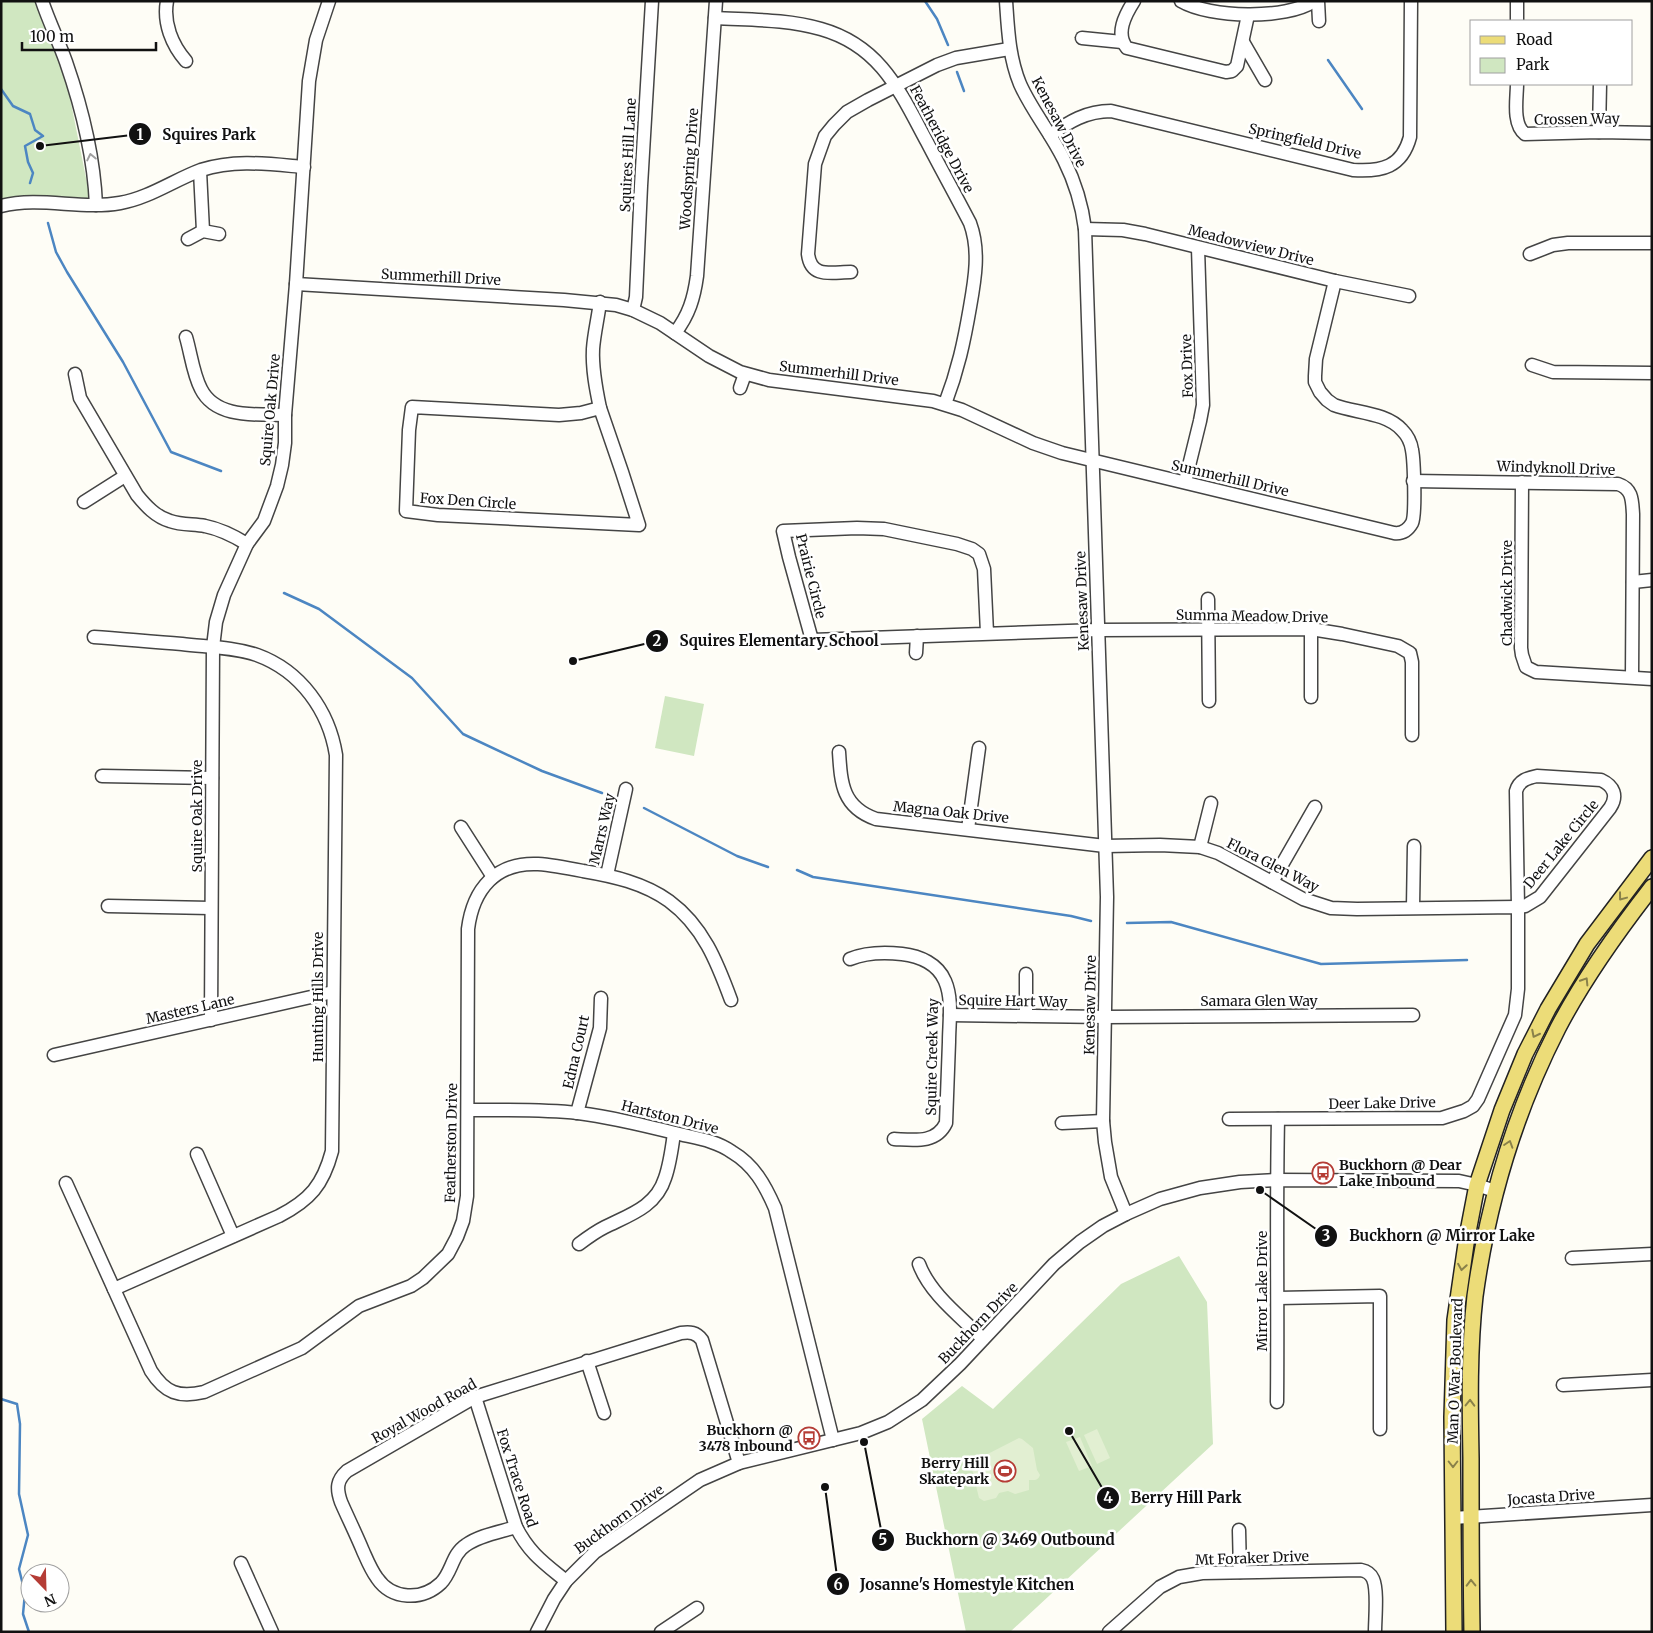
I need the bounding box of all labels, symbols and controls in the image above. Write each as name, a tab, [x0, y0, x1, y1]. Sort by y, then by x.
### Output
scale bar	[22, 20, 156, 52]
legend	[1470, 20, 1633, 85]
text: 100 m	[30, 27, 74, 46]
text: Road	[1516, 30, 1552, 49]
text: Park	[1516, 55, 1550, 74]
street label: Kenesaw Drive	[1028, 74, 1090, 170]
street label: Featheridge Drive	[906, 82, 978, 196]
street label: Squires Hill Lane	[616, 97, 640, 213]
street label: Woodspring Drive	[676, 107, 702, 232]
street label: Crossen Way	[1534, 109, 1621, 129]
callout: Squires Park	[128, 119, 266, 149]
street label: Springfield Drive	[1247, 119, 1363, 163]
text: 1	[137, 125, 144, 144]
text: Squires Park	[162, 125, 256, 144]
one-way arrow	[87, 152, 97, 161]
street label: Meadowview Drive	[1186, 221, 1316, 269]
street label: Summerhill Drive	[381, 265, 501, 289]
street label: Fox Drive	[1177, 334, 1197, 398]
street label: Squire Oak Drive	[256, 353, 284, 467]
street label: Summerhill Drive	[778, 357, 900, 389]
street label: Summerhill Drive	[1170, 456, 1290, 500]
street label: Windyknoll Drive	[1495, 457, 1616, 479]
street label: Fox Den Circle	[419, 489, 517, 513]
street label: Prairie Circle	[792, 532, 830, 620]
street label: Chadwick Drive	[1498, 540, 1516, 646]
street label: Kenesaw Drive	[1071, 551, 1093, 651]
street label: Summa Meadow Drive	[1176, 606, 1328, 626]
callout: Squires Elementary School	[644, 626, 888, 656]
text: 2	[653, 631, 662, 650]
text: Squires Elementary School	[679, 631, 879, 650]
street label: Squire Oak Drive	[188, 760, 206, 872]
street label: Marrs Way	[585, 791, 619, 867]
street label: Deer Lake Circle	[1520, 796, 1602, 892]
street label: Magna Oak Drive	[892, 797, 1010, 827]
street label: Flora Glen Way	[1224, 834, 1323, 896]
one-way arrow	[1620, 891, 1628, 900]
street label: Hunting Hills Drive	[309, 932, 327, 1062]
street label: Kenesaw Drive	[1080, 955, 1100, 1055]
one-way arrow	[1579, 978, 1588, 987]
street label: Masters Lane	[144, 990, 236, 1028]
street label: Squire Hart Way	[958, 991, 1069, 1011]
street label: Samara Glen Way	[1200, 992, 1319, 1010]
street label: Squire Creek Way	[922, 997, 942, 1116]
street label: Edna Court	[559, 1013, 593, 1091]
one-way arrow	[1531, 1028, 1541, 1037]
street label: Featherston Drive	[441, 1083, 461, 1203]
street label: Deer Lake Drive	[1328, 1093, 1436, 1113]
street label: Hartston Drive	[619, 1096, 721, 1138]
one-way arrow	[1503, 1140, 1513, 1149]
place label: Buckhorn @ Dear Lake Inbound	[1339, 1156, 1462, 1190]
bus stop icon: Buckhorn @ Dear Lake Inbound	[1311, 1161, 1335, 1185]
callout: Buckhorn @ Mirror Lake	[1314, 1221, 1545, 1251]
text: 3	[1322, 1226, 1330, 1245]
text: Buckhorn @ Mirror Lake	[1349, 1226, 1535, 1245]
street label: Mirror Lake Drive	[1253, 1231, 1271, 1351]
one-way arrow	[1458, 1263, 1468, 1271]
street label: Buckhorn Drive	[935, 1278, 1021, 1368]
street label: Man O War Boulevard	[1443, 1297, 1467, 1444]
street label: Royal Wood Road	[368, 1374, 480, 1447]
one-way arrow	[1465, 1399, 1475, 1406]
place label: Buckhorn @ 3478 Inbound	[699, 1421, 793, 1455]
street label: Fox Trace Road	[493, 1426, 542, 1530]
bus stop icon: Buckhorn @ 3478 Inbound	[797, 1426, 821, 1450]
place label: Berry Hill Skatepark	[919, 1454, 990, 1488]
sports icon: Berry Hill Skatepark	[993, 1459, 1017, 1483]
one-way arrow	[1448, 1460, 1458, 1468]
street label: Buckhorn Drive	[571, 1480, 667, 1558]
callout: Berry Hill Park	[1096, 1483, 1251, 1513]
street label: Jocasta Drive	[1506, 1485, 1595, 1509]
text: 4	[1103, 1488, 1113, 1507]
text: Berry Hill Park	[1131, 1488, 1242, 1507]
callout: Buckhorn @ 3469 Outbound	[870, 1525, 1125, 1555]
text: 5	[879, 1530, 887, 1549]
text: Buckhorn @ 3469 Outbound	[905, 1530, 1115, 1549]
street label: Mt Foraker Drive	[1195, 1547, 1309, 1569]
north arrow	[20, 1563, 70, 1613]
callout: Josanne's Homestyle Kitchen	[825, 1569, 1085, 1599]
text: 6	[833, 1575, 843, 1594]
text: Josanne's Homestyle Kitchen	[859, 1575, 1074, 1594]
one-way arrow	[1466, 1579, 1476, 1586]
text: N	[41, 1590, 59, 1610]

